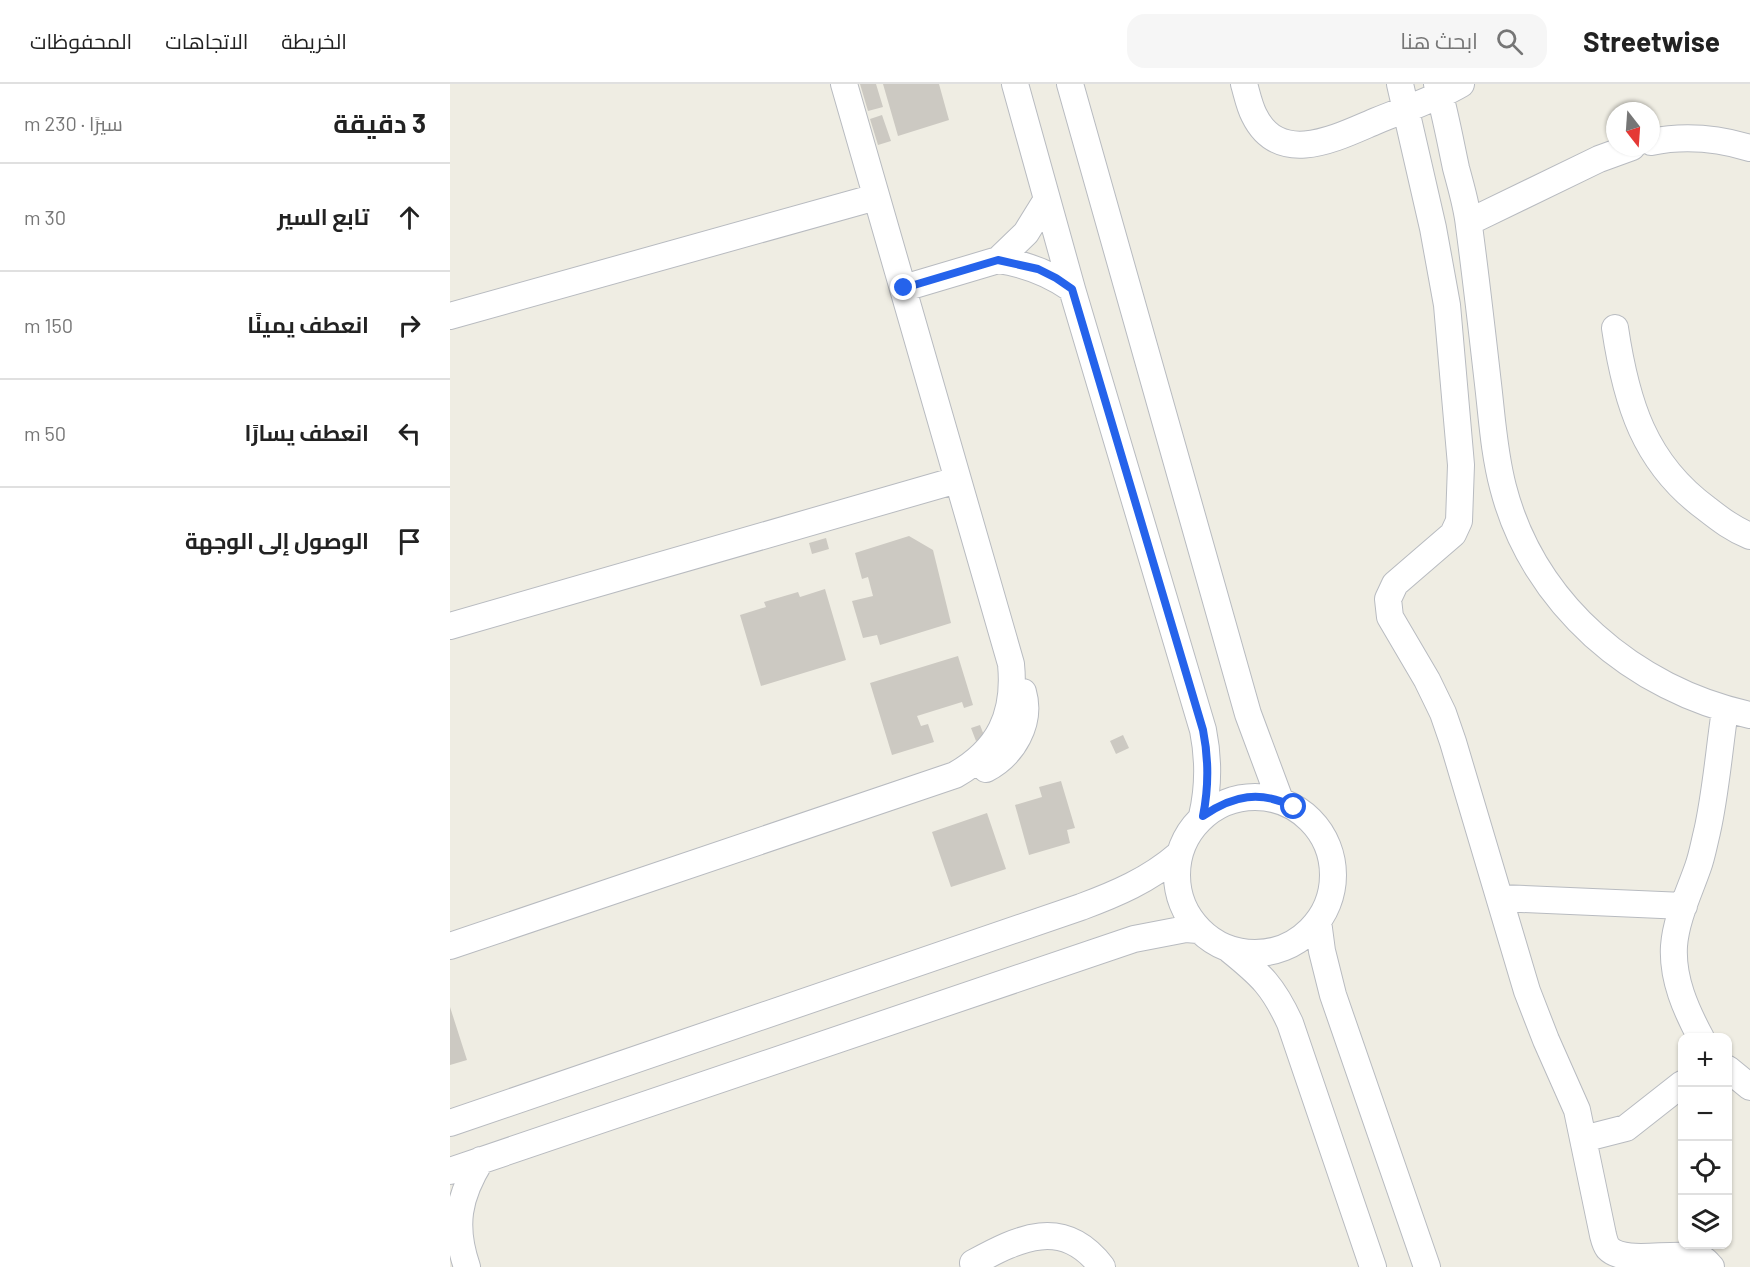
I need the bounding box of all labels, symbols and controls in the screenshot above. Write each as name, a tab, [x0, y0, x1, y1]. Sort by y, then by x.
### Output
search box	[1127, 14, 1547, 68]
text: Streetwise	[1583, 24, 1720, 58]
icon: search	[1493, 25, 1526, 58]
text: ابحث هنا	[1400, 27, 1478, 53]
text: المحفوظات	[30, 28, 132, 53]
text: الاتجاهات	[165, 28, 248, 53]
text: الخريطة	[281, 28, 347, 53]
north arrow	[1606, 102, 1660, 156]
text: 3 دقيقة	[333, 107, 426, 138]
text: سيرًا · 230 m	[24, 111, 123, 135]
icon: ahead	[393, 201, 426, 234]
text: تابع السير	[277, 203, 369, 229]
text: 30 m	[24, 205, 66, 229]
route end	[890, 274, 916, 300]
icon: right	[393, 309, 426, 342]
text: انعطف يمينًا	[247, 311, 369, 337]
text: 150 m	[24, 313, 73, 337]
icon: left	[393, 417, 426, 450]
text: انعطف يسارًا	[245, 419, 369, 445]
text: 50 m	[24, 421, 66, 445]
icon: arrive	[393, 525, 426, 558]
text: الوصول إلى الوجهة	[185, 527, 369, 553]
route start	[1280, 793, 1306, 819]
map controls	[1678, 1033, 1732, 1249]
button: +	[1678, 1033, 1732, 1087]
button: −	[1678, 1087, 1732, 1141]
button: locate	[1678, 1141, 1732, 1195]
button: layers	[1678, 1195, 1732, 1249]

